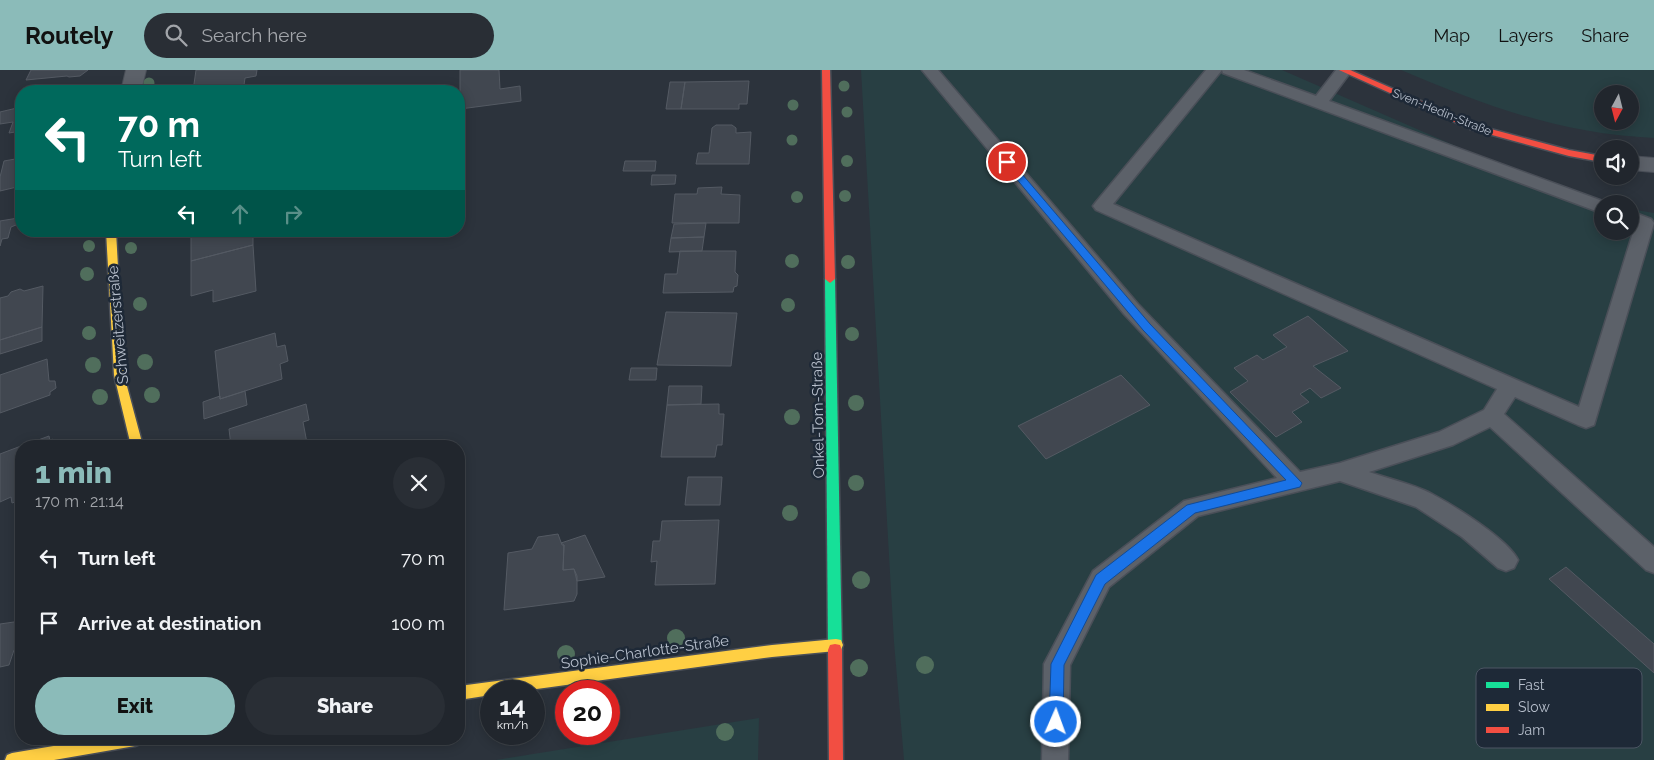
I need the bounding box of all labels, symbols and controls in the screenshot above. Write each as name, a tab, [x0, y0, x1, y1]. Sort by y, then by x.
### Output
search box	[144, 13, 494, 58]
text: Routely	[25, 21, 114, 50]
icon: search	[162, 21, 190, 49]
text: Search here	[202, 24, 307, 46]
text: Map	[1434, 25, 1470, 46]
text: Layers	[1498, 25, 1553, 46]
text: Share	[1581, 25, 1629, 46]
north arrow	[1594, 85, 1639, 130]
map controls	[1594, 85, 1639, 240]
street label: Sven-Hedin-Straße	[1390, 86, 1494, 138]
text: 70 m	[118, 104, 200, 145]
icon: left	[35, 105, 100, 170]
button: sound	[1594, 140, 1639, 185]
pin	[986, 141, 1028, 183]
text: Turn left	[118, 146, 202, 172]
icon: arrive	[993, 148, 1021, 176]
button: search	[1594, 195, 1639, 240]
icon: left	[173, 200, 201, 228]
icon: ahead	[226, 200, 254, 228]
icon: right	[279, 200, 307, 228]
street label: Schweitzerstraße	[104, 265, 132, 385]
street label: Onkel-Tom-Straße	[808, 351, 828, 478]
text: 1 min	[35, 455, 112, 490]
button: close	[393, 457, 445, 509]
text: 170 m · 21:14	[35, 492, 124, 511]
icon: left	[35, 544, 63, 572]
text: Turn left	[78, 547, 155, 569]
text: 70 m	[401, 547, 445, 569]
icon: arrive	[35, 609, 63, 637]
text: Arrive at destination	[78, 612, 262, 634]
text: 100 m	[391, 612, 445, 634]
street label: Sophie-Charlotte-Straße	[560, 631, 730, 673]
legend	[1476, 668, 1642, 748]
button: Exit	[35, 677, 235, 735]
button: Share	[245, 677, 445, 735]
text: Fast	[1518, 677, 1545, 693]
speed limit sign: 20	[555, 680, 620, 745]
text: 14	[499, 691, 526, 721]
position arrow	[1029, 695, 1081, 747]
text: Slow	[1518, 699, 1550, 715]
text: km/h	[497, 718, 528, 732]
text: Jam	[1518, 722, 1545, 738]

